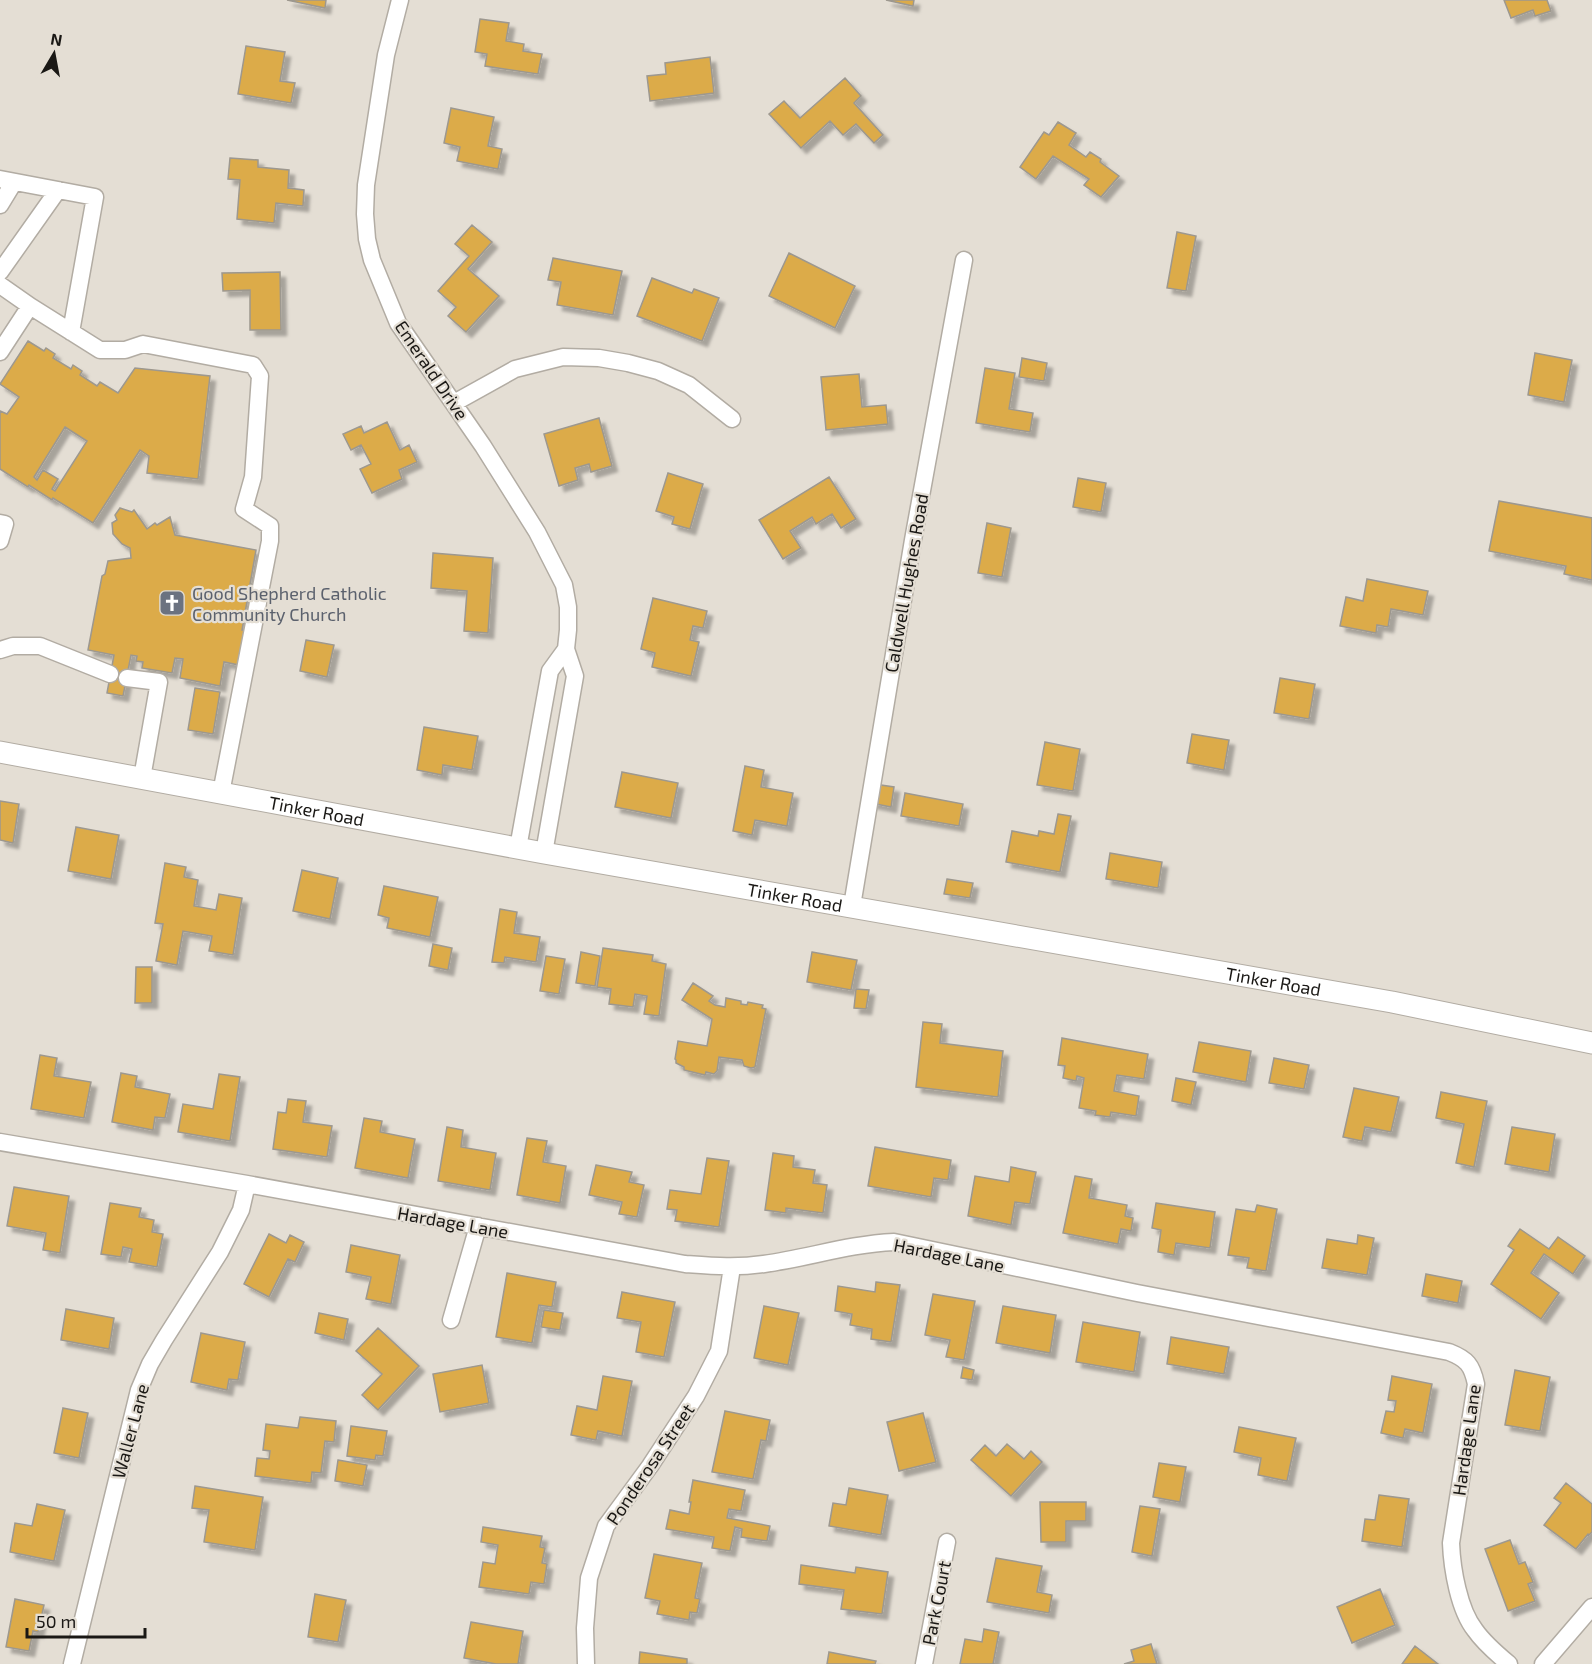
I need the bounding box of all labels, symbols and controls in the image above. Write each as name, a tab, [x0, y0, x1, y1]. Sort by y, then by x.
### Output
north arrow	[24, 24, 84, 84]
text: N	[49, 28, 64, 49]
street label: Emerald Drive	[391, 316, 473, 424]
street label: Caldwell Hughes Road	[879, 492, 933, 674]
place label: Good Shepherd Catholic Community Church	[192, 582, 387, 625]
church icon: Good Shepherd Catholic Community Church	[157, 588, 187, 618]
street label: Tinker Road	[267, 791, 366, 830]
street label: Tinker Road	[746, 878, 844, 916]
street label: Tinker Road	[1224, 962, 1323, 1000]
street label: Hardage Lane	[396, 1201, 510, 1243]
street label: Hardage Lane	[892, 1234, 1006, 1276]
street label: Waller Lane	[107, 1381, 153, 1481]
street label: Hardage Lane	[1447, 1383, 1485, 1497]
street label: Ponderosa Street	[601, 1399, 699, 1529]
street label: Park Court	[917, 1559, 955, 1647]
scale bar	[27, 1601, 146, 1639]
text: 50 m	[36, 1610, 76, 1632]

